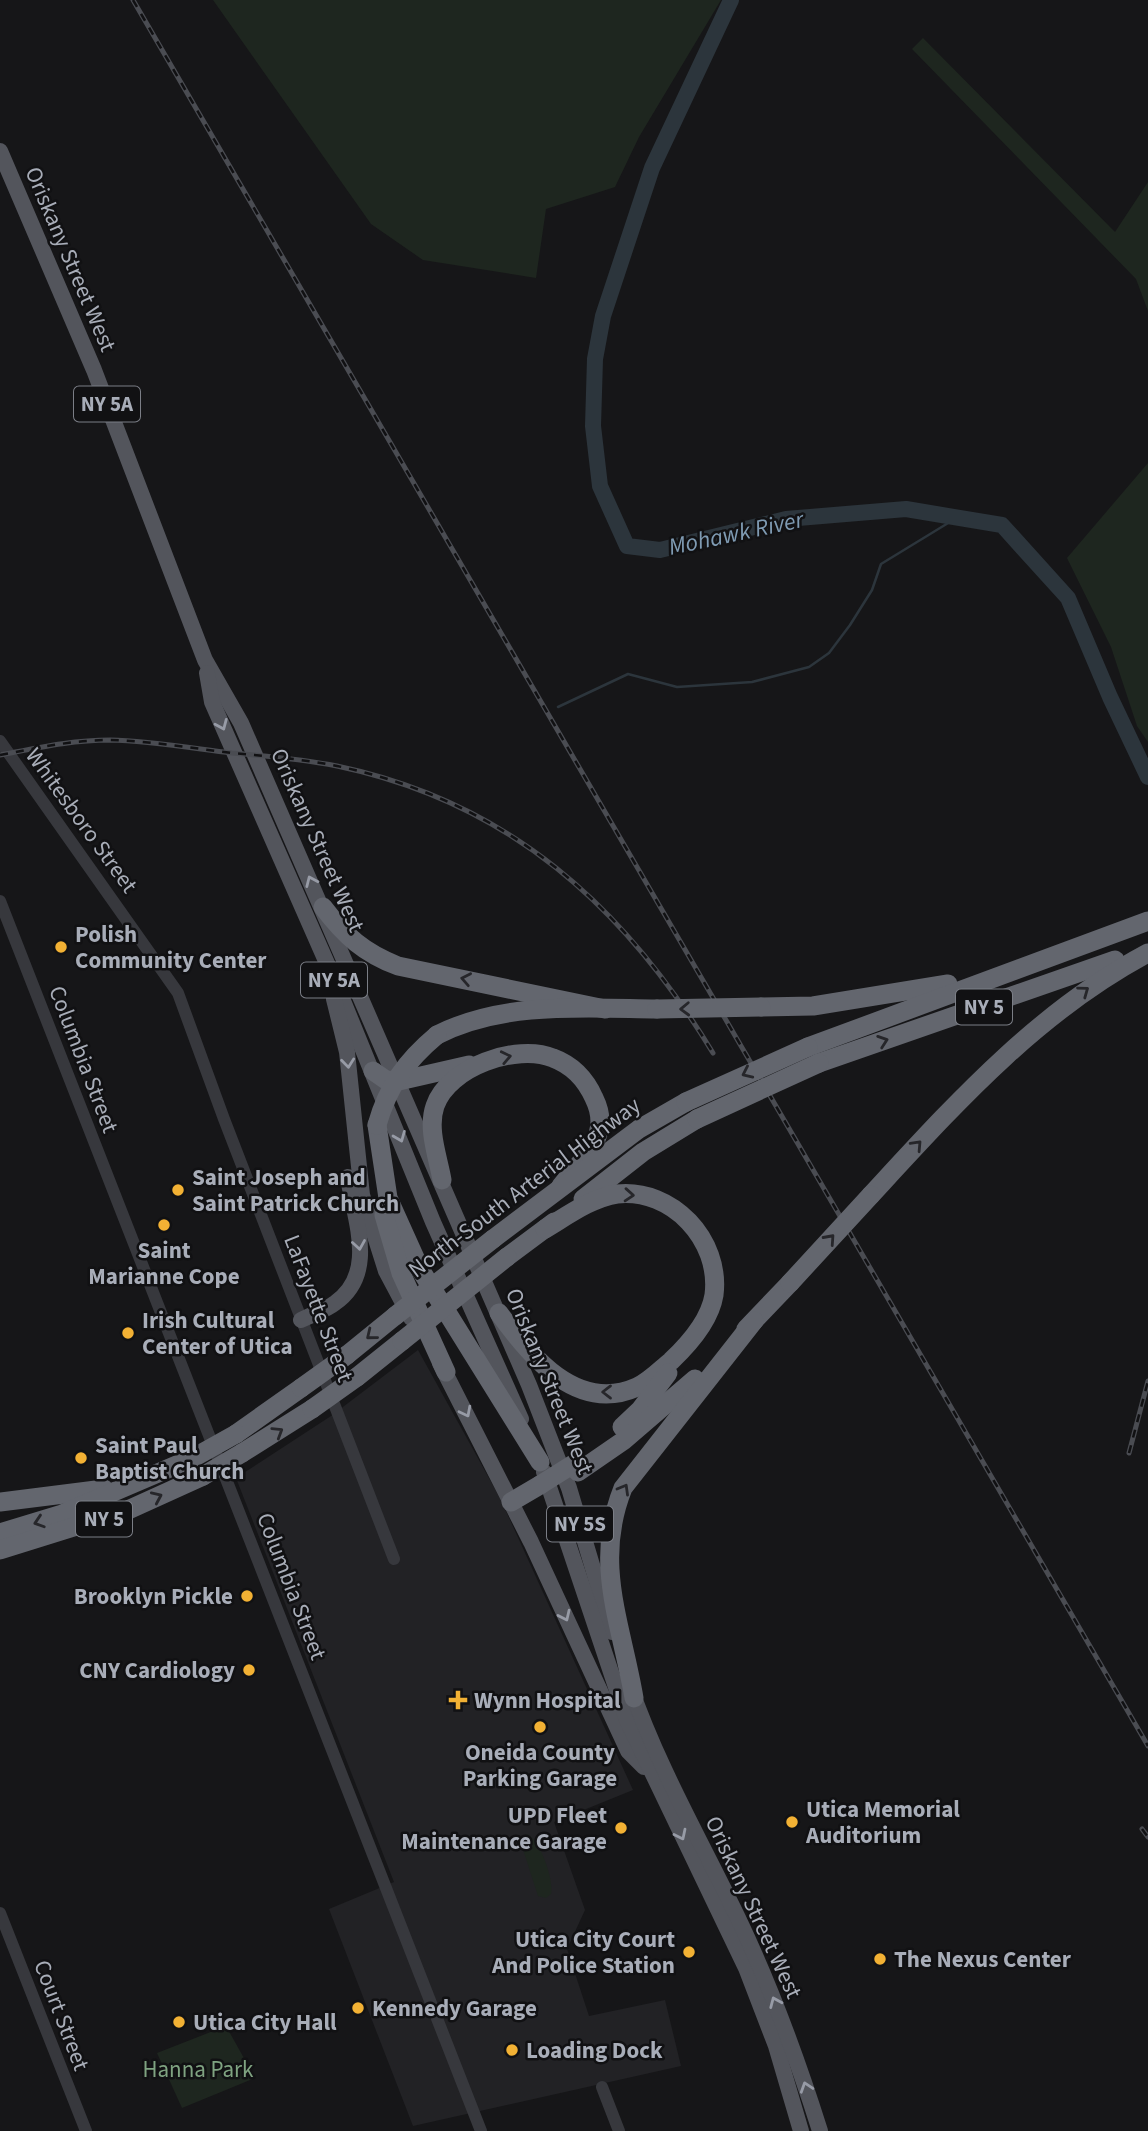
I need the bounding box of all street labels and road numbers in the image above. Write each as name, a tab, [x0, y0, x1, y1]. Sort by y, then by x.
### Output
street label: Oriskany Street West	[17, 162, 124, 357]
road number: NY 5A	[74, 386, 140, 422]
street label: Whitesboro Street	[18, 741, 146, 900]
street label: Oriskany Street West	[262, 743, 373, 937]
road number: NY 5A	[301, 962, 367, 998]
street label: Columbia Street	[40, 981, 127, 1138]
road number: NY 5	[956, 990, 1012, 1024]
street label: North-South Arterial Highway	[401, 1089, 647, 1286]
street label: LaFayette Street	[275, 1230, 362, 1387]
street label: Oriskany Street West	[497, 1283, 602, 1479]
road number: NY 5	[76, 1502, 132, 1536]
road number: NY 5S	[547, 1506, 613, 1542]
street label: Columbia Street	[248, 1508, 335, 1665]
street label: Oriskany Street West	[697, 1811, 810, 2004]
street label: Court Street	[25, 1955, 98, 2075]

